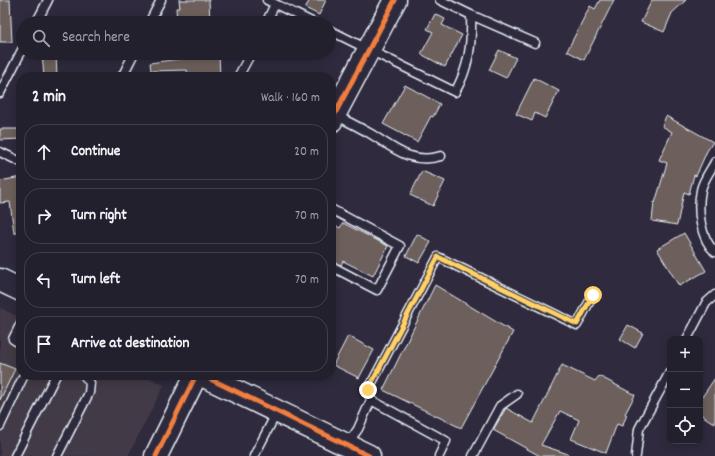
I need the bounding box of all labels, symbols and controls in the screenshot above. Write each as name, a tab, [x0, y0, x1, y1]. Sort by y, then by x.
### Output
search box	[16, 16, 336, 60]
icon: search	[30, 27, 52, 49]
text: Search here	[62, 27, 130, 49]
text: 2 min	[32, 86, 66, 110]
text: Walk · 160 m	[261, 89, 320, 108]
icon: ahead	[33, 141, 55, 163]
text: Continue	[71, 141, 120, 163]
text: 20 m	[294, 143, 319, 162]
icon: right	[33, 205, 55, 227]
text: Turn right	[71, 205, 127, 227]
text: 70 m	[295, 207, 319, 226]
icon: left	[33, 269, 55, 291]
text: Turn left	[71, 269, 120, 291]
text: 70 m	[295, 271, 319, 290]
route start	[584, 286, 602, 304]
icon: arrive	[33, 333, 55, 355]
text: Arrive at destination	[71, 333, 189, 355]
map controls	[667, 336, 703, 444]
button: +	[667, 336, 703, 372]
button: −	[667, 372, 703, 408]
route end	[359, 381, 377, 399]
button: locate	[667, 408, 703, 444]

